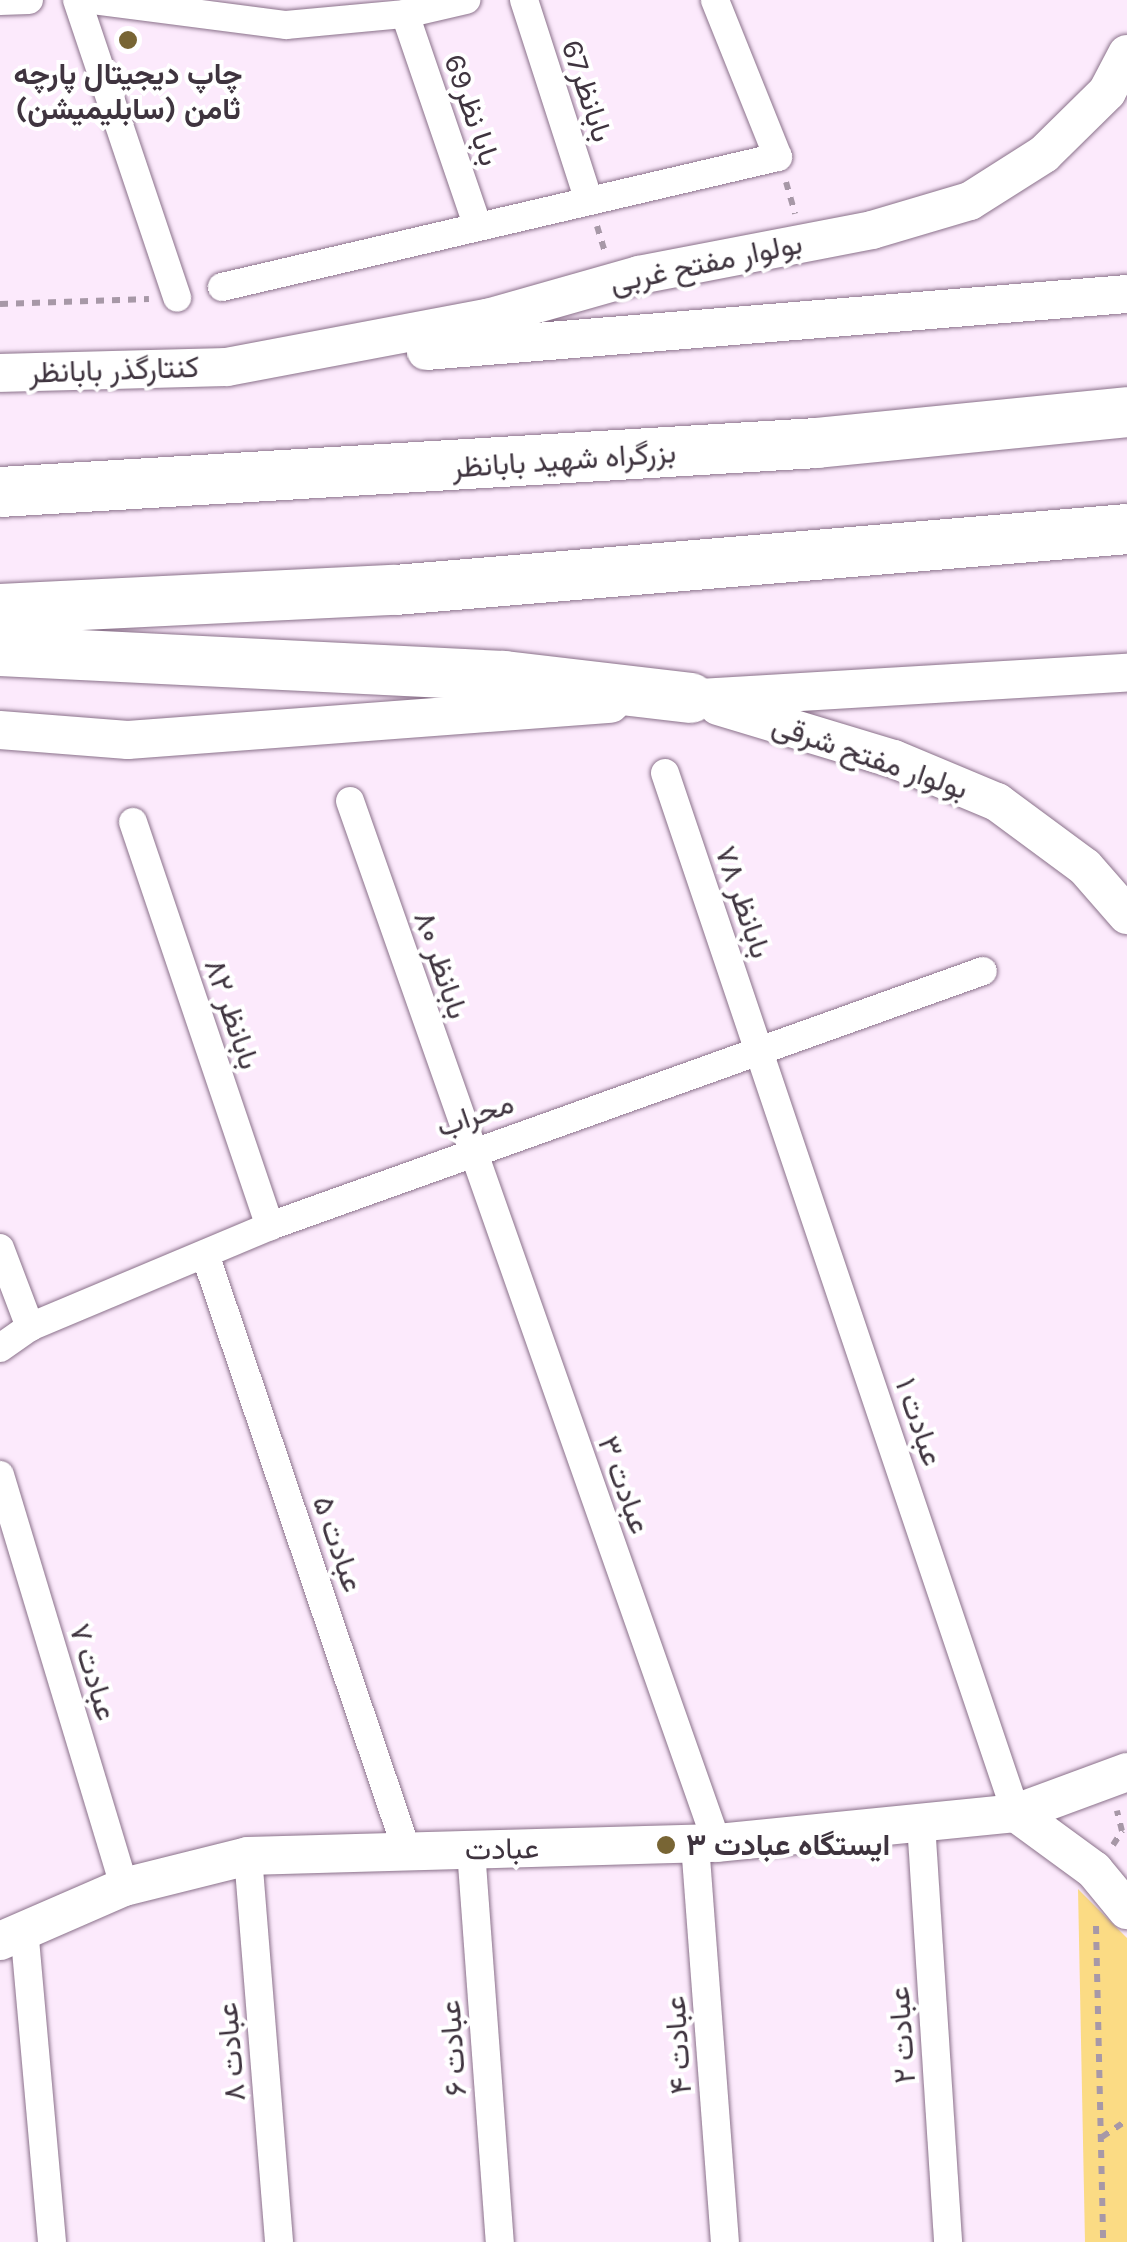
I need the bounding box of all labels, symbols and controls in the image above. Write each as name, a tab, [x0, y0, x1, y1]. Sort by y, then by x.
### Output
marker: چاپ دیجیتال پارچه ثامن (سابلیمیشن)	[117, 29, 139, 51]
street label: بابانظر67	[554, 35, 620, 147]
street label: بابا نظر69	[436, 50, 508, 170]
place label: چاپ دیجیتال پارچه ثامن (سابلیمیشن)	[14, 56, 242, 126]
street label: بولوار مفتح غربی	[607, 225, 805, 301]
street label: کنتارگذر بابانظر	[28, 349, 200, 391]
street label: بزرگراه شهید بابانظر	[451, 434, 677, 486]
street label: بولوار مفتح شرقی	[768, 707, 972, 807]
street label: بابانظر ۷۸	[707, 841, 779, 963]
street label: بابانظر ۸۰	[406, 907, 476, 1023]
street label: بابانظر ۸۲	[196, 954, 268, 1074]
street label: محراب	[432, 1085, 518, 1145]
street label: عبادت ۱	[887, 1373, 951, 1471]
street label: عبادت ۳	[590, 1431, 658, 1539]
street label: عبادت ۵	[305, 1491, 371, 1597]
street label: عبادت ۷	[61, 1619, 125, 1725]
place label: ایستگاه عبادت ۳	[686, 1827, 890, 1863]
street label: عبادت	[464, 1830, 540, 1868]
marker: ایستگاه عبادت ۳	[655, 1834, 677, 1856]
street label: عبادت ۲	[881, 1985, 923, 2085]
street label: عبادت ۴	[657, 1994, 699, 2096]
street label: عبادت ۶	[432, 1999, 474, 2097]
street label: عبادت ۸	[209, 2001, 253, 2103]

